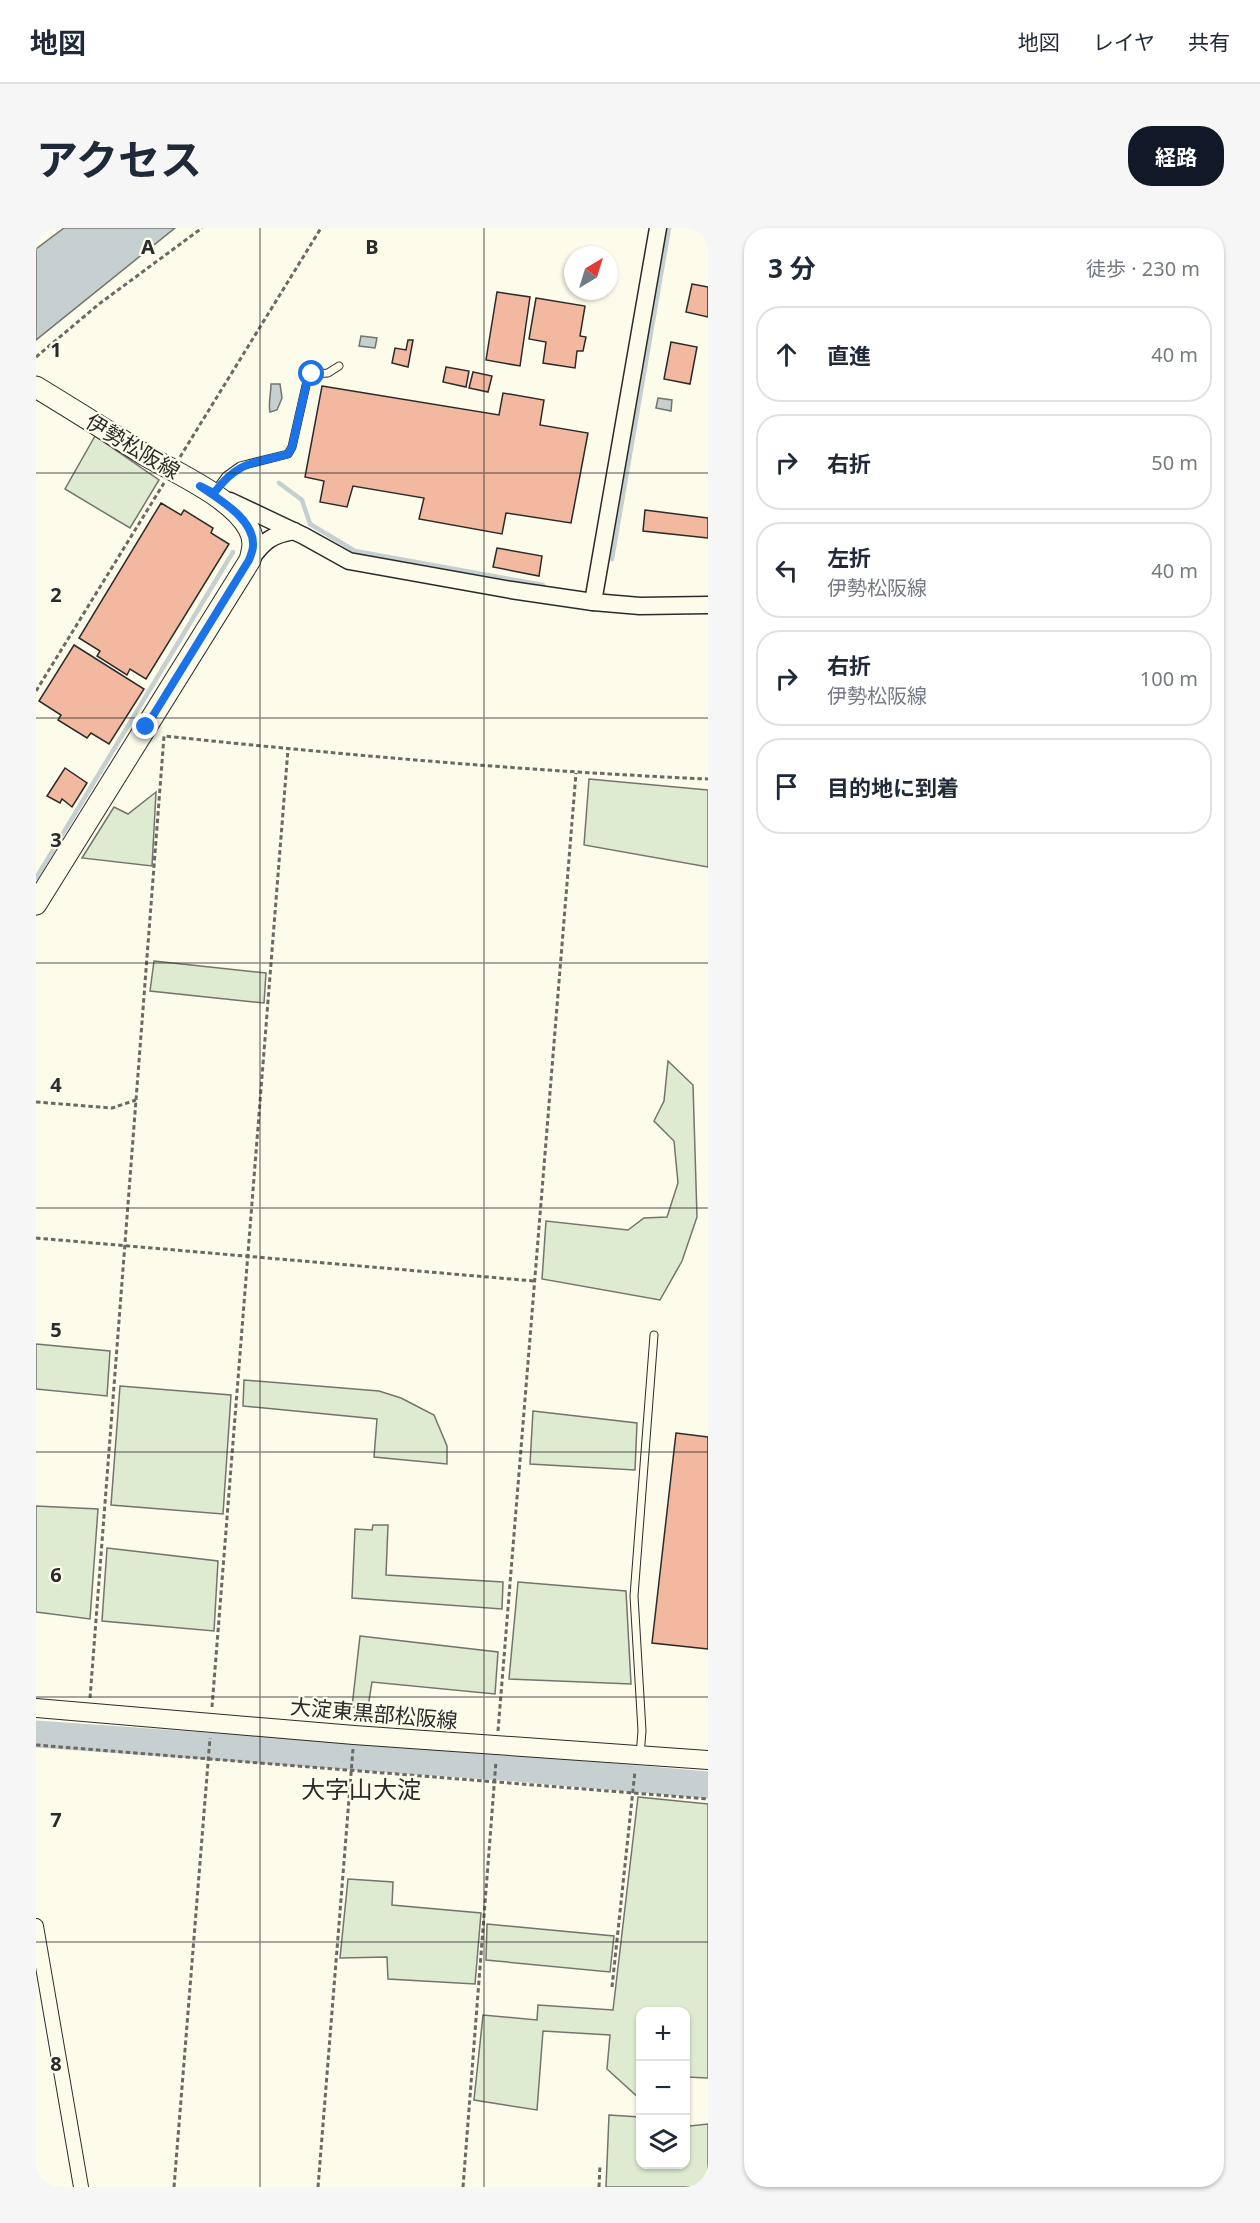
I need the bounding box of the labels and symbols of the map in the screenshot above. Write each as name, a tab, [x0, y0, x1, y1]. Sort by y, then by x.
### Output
text: A	[141, 233, 155, 260]
text: B	[365, 233, 379, 260]
north arrow	[564, 246, 618, 300]
text: 1	[50, 336, 62, 363]
route start	[298, 360, 324, 386]
street label: 伊勢松阪線	[81, 407, 185, 485]
text: 2	[50, 581, 62, 608]
route end	[132, 713, 158, 739]
text: 3	[50, 826, 62, 853]
text: 4	[50, 1071, 62, 1098]
text: 5	[50, 1316, 62, 1343]
text: 6	[50, 1561, 62, 1588]
street label: 大淀東黒部松阪線	[289, 1692, 459, 1734]
district label: 大字山大淀	[301, 1772, 421, 1805]
text: 7	[50, 1806, 62, 1833]
text: 8	[50, 2050, 62, 2077]

